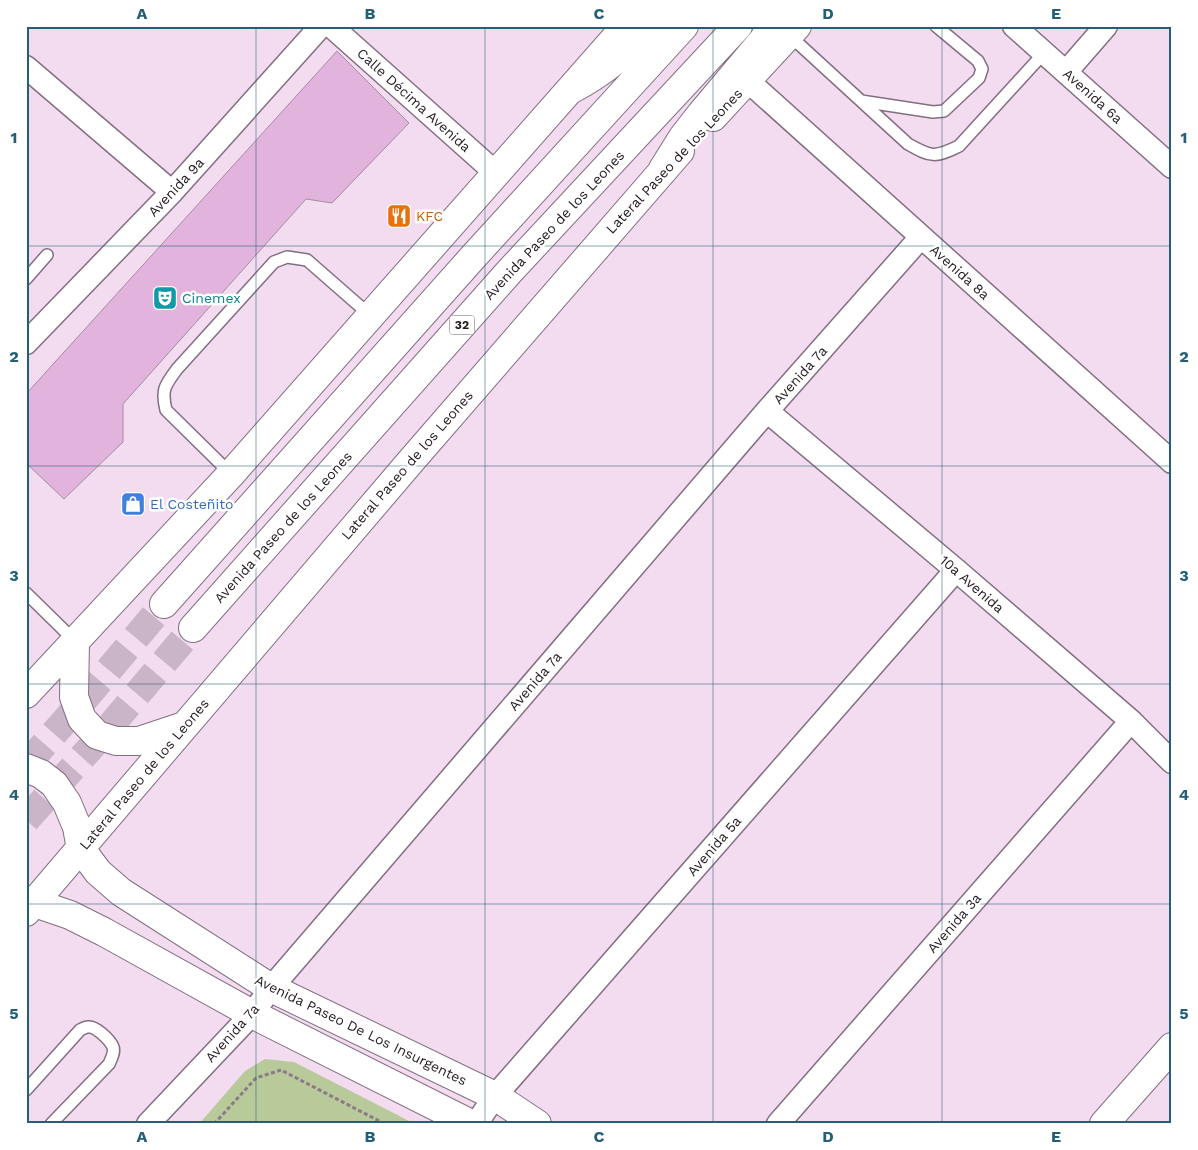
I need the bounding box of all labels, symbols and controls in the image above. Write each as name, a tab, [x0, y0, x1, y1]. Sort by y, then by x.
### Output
text: A	[137, 4, 148, 23]
text: B	[365, 4, 376, 23]
text: C	[594, 4, 605, 23]
text: D	[822, 4, 834, 23]
text: E	[1051, 4, 1061, 23]
street label: Calle Décima Avenida	[354, 45, 474, 155]
street label: Avenida 6a	[1060, 65, 1126, 127]
street label: Lateral Paseo de los Leones	[603, 85, 745, 237]
text: 1	[11, 128, 17, 147]
text: 1	[1181, 128, 1187, 147]
street label: Avenida Paseo de los Leones	[481, 147, 627, 303]
street label: Avenida 9a	[145, 154, 207, 220]
restaurant icon: KFC	[386, 203, 412, 229]
place label: KFC	[416, 208, 443, 224]
street label: Avenida 8a	[927, 241, 993, 303]
theatre icon: Cinemex	[152, 285, 178, 311]
place label: Cinemex	[182, 290, 241, 306]
road number: 32	[450, 316, 474, 334]
street label: Avenida 7a	[770, 343, 830, 407]
text: 2	[9, 347, 19, 366]
text: 2	[1179, 347, 1189, 366]
street label: Lateral Paseo de los Leones	[338, 387, 476, 543]
street label: Avenida Paseo de los Leones	[211, 448, 355, 606]
shop icon: El Costeñito	[120, 491, 146, 517]
place label: El Costeñito	[150, 496, 233, 512]
street label: 10a Avenida	[937, 552, 1007, 616]
text: 3	[9, 566, 19, 585]
text: 3	[1179, 566, 1189, 585]
street label: Avenida 7a	[505, 648, 565, 714]
street label: Lateral Paseo de los Leones	[76, 695, 212, 853]
text: 4	[9, 785, 19, 804]
text: 4	[1179, 785, 1189, 804]
street label: Avenida 5a	[684, 813, 744, 879]
street label: Avenida 3a	[924, 890, 984, 956]
street label: Avenida Paseo De Los Insurgentes	[252, 972, 470, 1088]
street label: Avenida 7a	[202, 1001, 262, 1065]
text: 5	[9, 1004, 19, 1023]
text: 5	[1179, 1004, 1189, 1023]
text: A	[137, 1127, 148, 1146]
text: B	[365, 1127, 376, 1146]
text: C	[594, 1127, 605, 1146]
text: D	[822, 1127, 834, 1146]
text: E	[1051, 1127, 1061, 1146]

